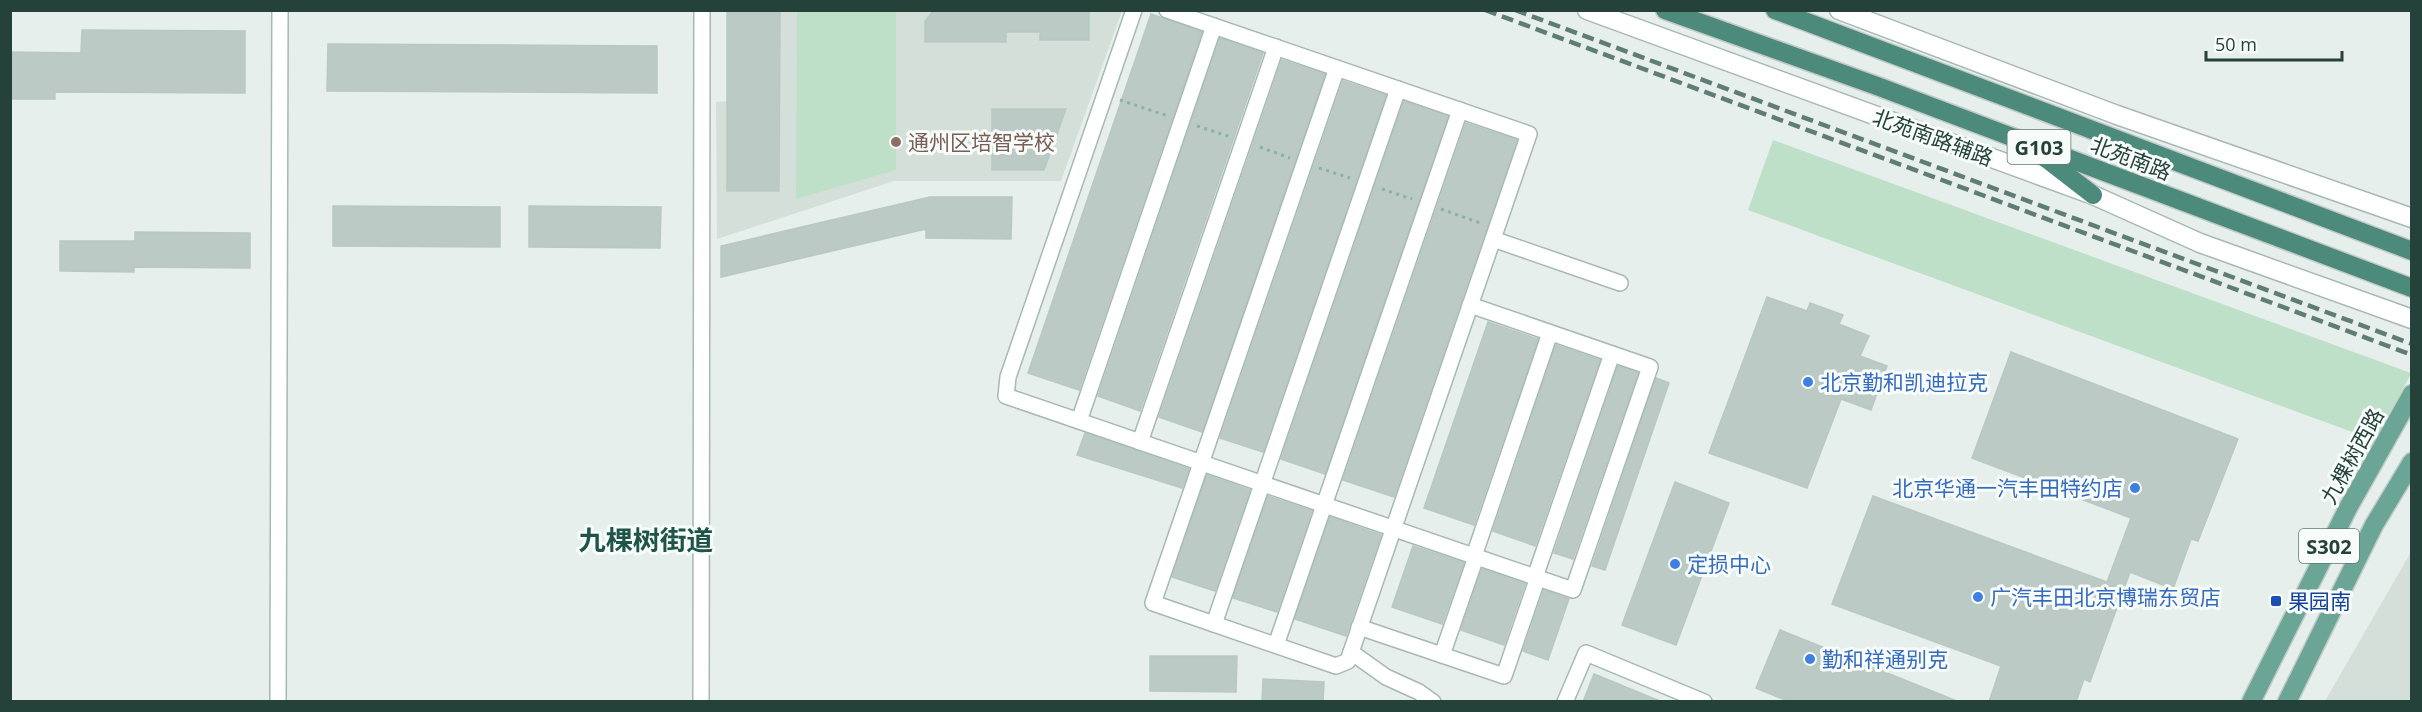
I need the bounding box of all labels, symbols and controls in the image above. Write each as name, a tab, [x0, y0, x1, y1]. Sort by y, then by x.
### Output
scale bar	[2206, 24, 2342, 62]
text: 50 m	[2215, 32, 2257, 56]
street label: 北苑南路辅路	[1869, 102, 1997, 172]
place label: 通州区培智学校	[908, 128, 1055, 156]
road number: G103	[2008, 130, 2070, 164]
street label: 北苑南路	[2087, 130, 2175, 186]
marker: 通州区培智学校	[889, 135, 903, 149]
place label: 北京勤和凯迪拉克	[1820, 368, 1988, 396]
marker: 北京勤和凯迪拉克	[1801, 375, 1815, 389]
street label: 九棵树西路	[2314, 403, 2390, 509]
place label: 北京华通一汽丰田特约店	[1892, 474, 2123, 502]
marker: 北京华通一汽丰田特约店	[2128, 481, 2142, 495]
district label: 九棵树街道	[579, 521, 714, 558]
road number: S302	[2299, 529, 2359, 563]
place label: 定损中心	[1687, 550, 1771, 578]
marker: 定损中心	[1668, 557, 1682, 571]
place label: 广汽丰田北京博瑞东贸店	[1990, 583, 2221, 611]
place label: 果园南	[2288, 587, 2351, 615]
marker: 广汽丰田北京博瑞东贸店	[1971, 590, 1985, 604]
marker: 果园南	[2269, 594, 2283, 608]
place label: 勤和祥通别克	[1822, 645, 1948, 673]
marker: 勤和祥通别克	[1803, 652, 1817, 666]

